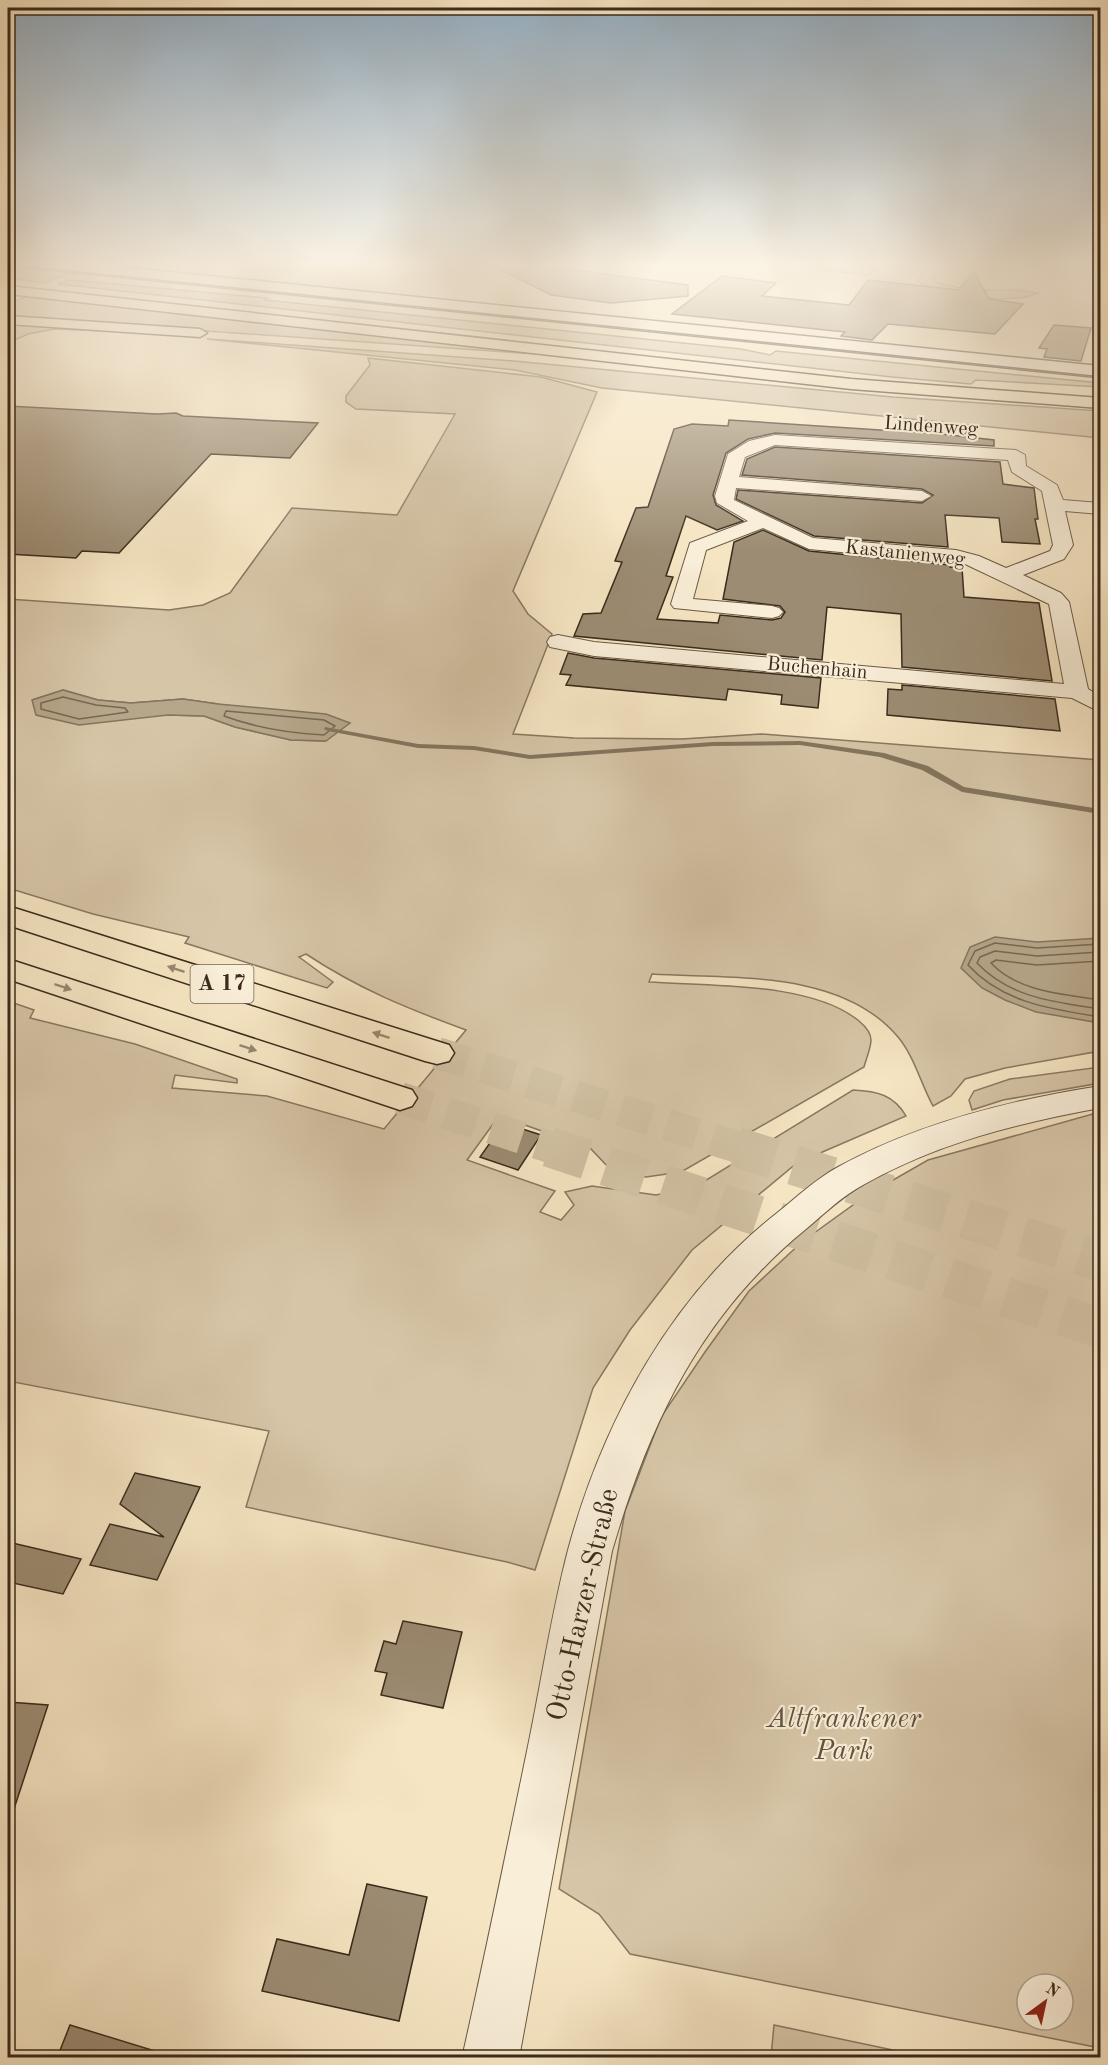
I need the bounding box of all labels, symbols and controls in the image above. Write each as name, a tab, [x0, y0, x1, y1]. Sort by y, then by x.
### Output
street label: Lindenweg	[883, 414, 979, 440]
street label: Kastanienweg	[844, 538, 967, 570]
street label: Buchenhain	[766, 655, 868, 683]
one-way arrow	[167, 964, 185, 973]
road number: A 17	[190, 965, 254, 1003]
one-way arrow	[54, 983, 72, 992]
one-way arrow	[372, 1030, 390, 1039]
one-way arrow	[239, 1044, 257, 1053]
street label: Otto-Harzer-Straße	[544, 1486, 624, 1724]
park label: Altfrankener Park	[765, 1706, 922, 1766]
north arrow	[1015, 1972, 1075, 2032]
text: N	[1043, 1981, 1062, 2002]

